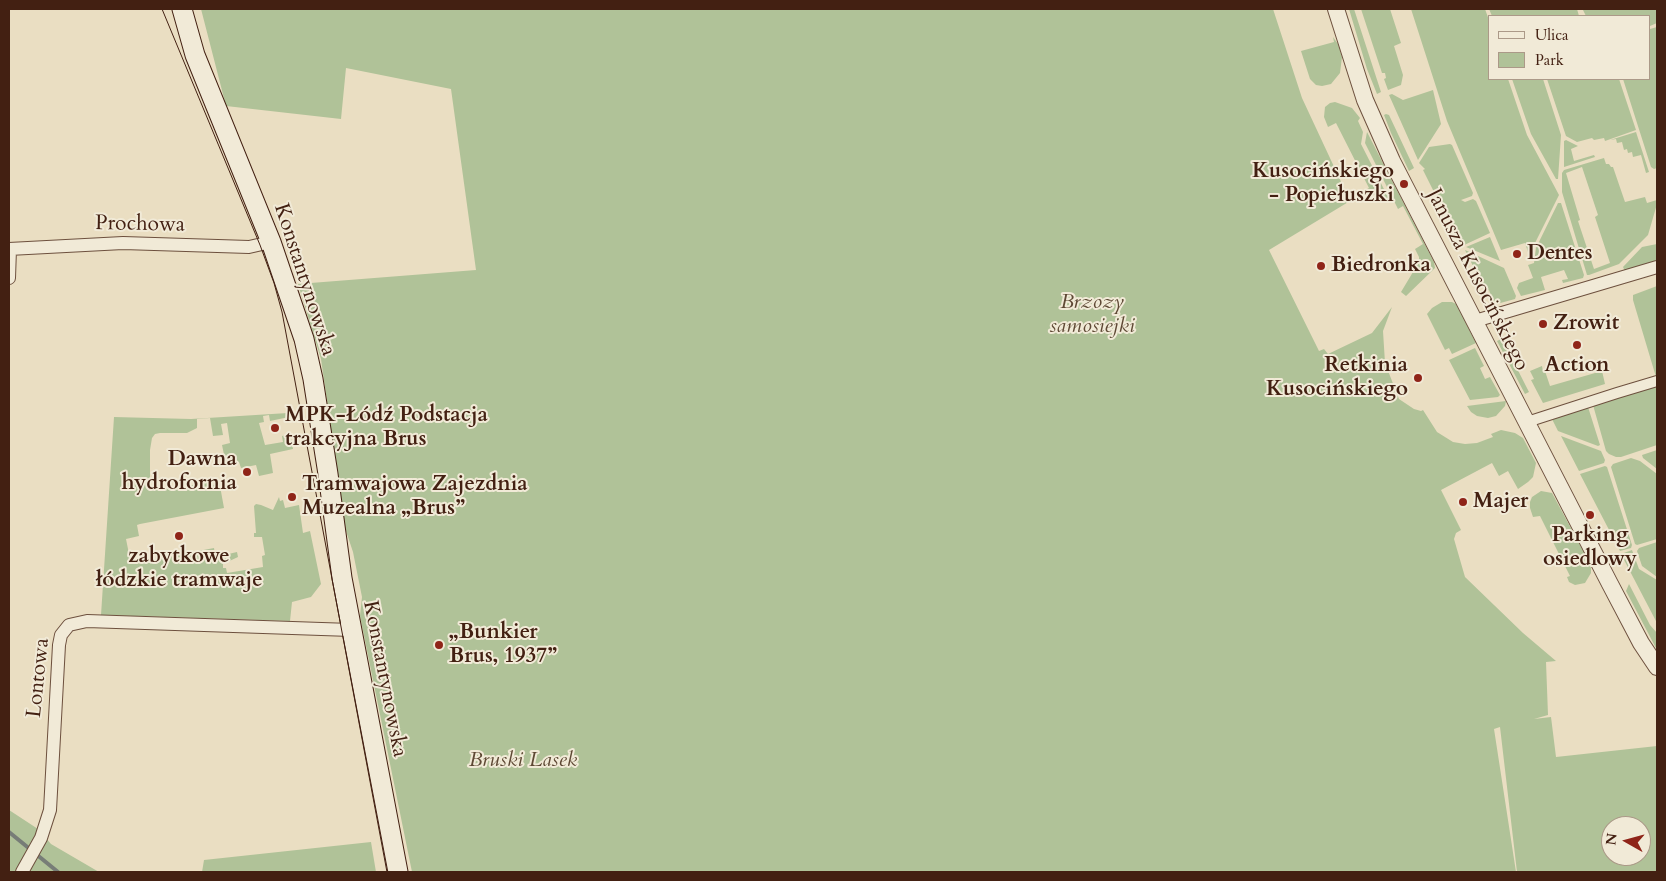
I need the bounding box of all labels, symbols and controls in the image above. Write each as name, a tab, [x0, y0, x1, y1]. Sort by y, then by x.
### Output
legend	[1488, 15, 1651, 80]
text: Ulica	[1535, 25, 1569, 45]
text: Park	[1535, 50, 1564, 70]
place label: Kusocińskiego - Popiełuszki	[1252, 159, 1394, 209]
marker: Kusocińskiego - Popiełuszki	[1398, 178, 1410, 190]
street label: Janusza Kusocińskiego	[1420, 185, 1534, 375]
street label: Konstantynowska	[267, 201, 341, 359]
street label: Prochowa	[95, 212, 185, 238]
place label: Dentes	[1527, 241, 1593, 267]
marker: Dentes	[1511, 248, 1523, 260]
place label: Biedronka	[1331, 253, 1431, 279]
marker: Biedronka	[1315, 260, 1327, 272]
park label: Brzozy samosiejki	[1049, 290, 1135, 340]
place label: Zrowit	[1553, 311, 1619, 337]
marker: Zrowit	[1537, 318, 1549, 330]
marker: Action	[1571, 339, 1583, 351]
place label: Retkinia Kusocińskiego	[1266, 353, 1408, 403]
place label: Action	[1545, 353, 1609, 379]
marker: Retkinia Kusocińskiego	[1412, 372, 1424, 384]
place label: MPK-Łódź Podstacja trakcyjna Brus	[285, 403, 488, 453]
marker: MPK-Łódź Podstacja trakcyjna Brus	[269, 422, 281, 434]
place label: Dawna hydrofornia	[121, 447, 237, 497]
marker: Dawna hydrofornia	[241, 466, 253, 478]
place label: Tramwajowa Zajezdnia Muzealna „Brus”	[302, 472, 528, 522]
place label: Majer	[1473, 489, 1528, 515]
marker: Tramwajowa Zajezdnia Muzealna „Brus”	[286, 491, 298, 503]
marker: Majer	[1457, 496, 1469, 508]
marker: Parking osiedlowy	[1584, 509, 1596, 521]
place label: Parking osiedlowy	[1543, 523, 1637, 573]
marker: zabytkowe łódzkie tramwaje	[173, 530, 185, 542]
place label: zabytkowe łódzkie tramwaje	[95, 544, 263, 594]
street label: Konstantynowska	[356, 599, 412, 759]
place label: „Bunkier Brus, 1937”	[449, 620, 557, 670]
street label: Lontowa	[22, 637, 56, 719]
marker: „Bunkier Brus, 1937”	[433, 639, 445, 651]
park label: Bruski Lasek	[469, 748, 577, 774]
north arrow	[1601, 816, 1651, 866]
text: N	[1601, 832, 1622, 846]

